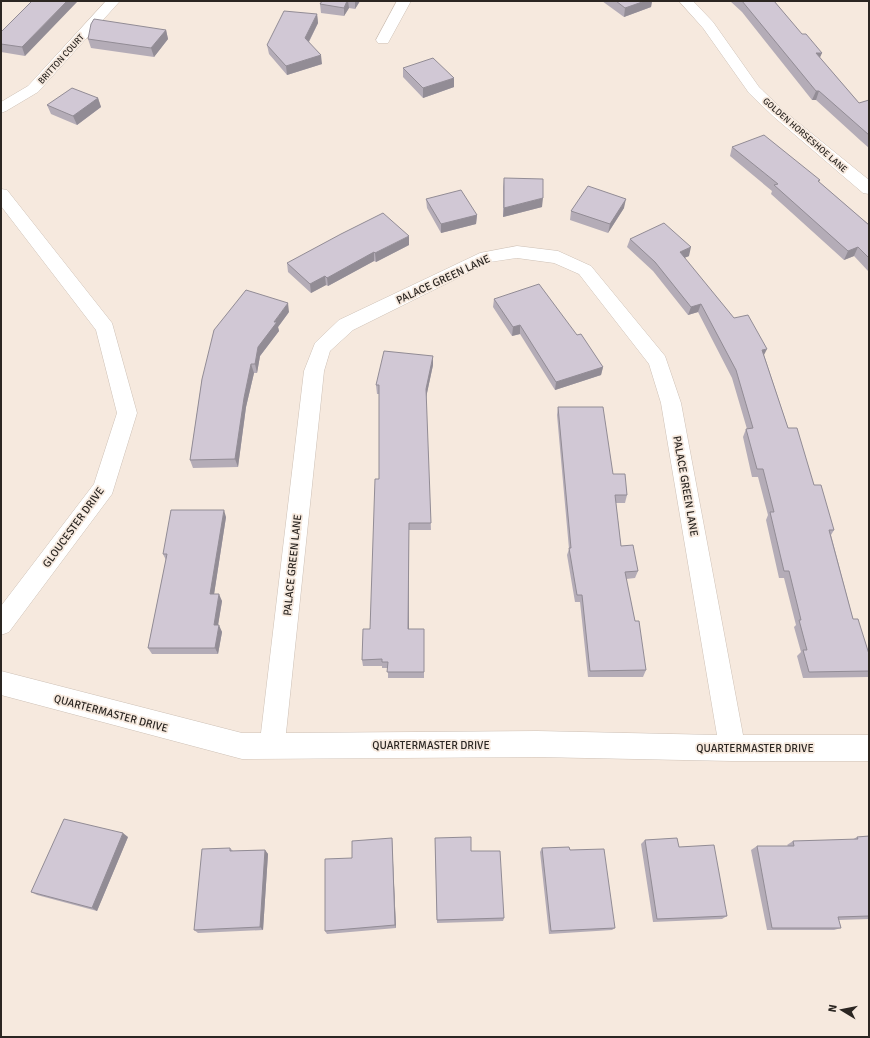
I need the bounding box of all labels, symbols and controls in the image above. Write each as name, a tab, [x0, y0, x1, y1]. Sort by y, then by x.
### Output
street label: BRITTON COURT	[36, 32, 87, 87]
street label: GOLDEN HORSESHOE LANE	[760, 96, 849, 175]
street label: PALACE GREEN LANE	[394, 252, 492, 307]
street label: PALACE GREEN LANE	[670, 435, 701, 537]
street label: GLOUCESTER DRIVE	[40, 485, 107, 570]
street label: PALACE GREEN LANE	[281, 514, 304, 616]
street label: QUARTERMASTER DRIVE	[53, 692, 169, 735]
street label: QUARTERMASTER DRIVE	[372, 739, 490, 752]
street label: QUARTERMASTER DRIVE	[696, 742, 814, 755]
north arrow	[822, 990, 862, 1030]
text: N	[826, 1003, 840, 1013]

